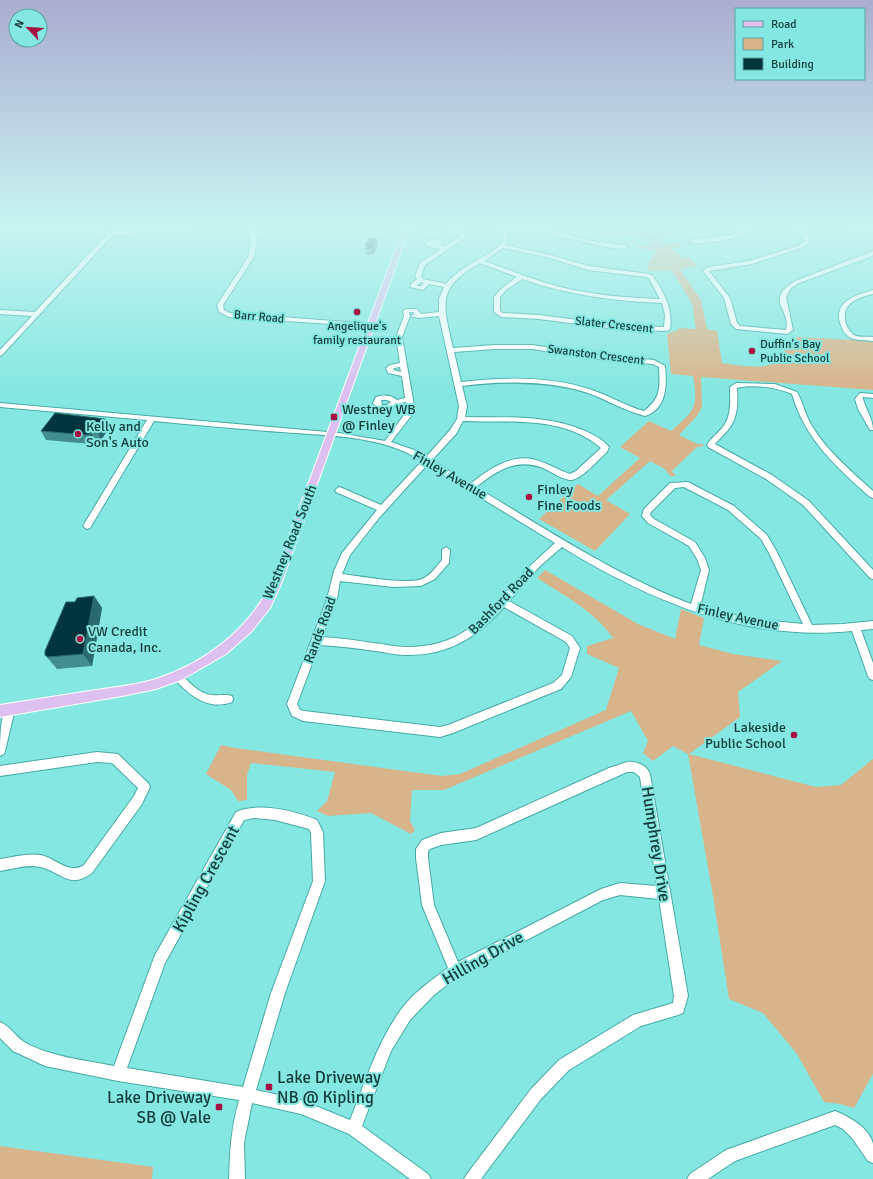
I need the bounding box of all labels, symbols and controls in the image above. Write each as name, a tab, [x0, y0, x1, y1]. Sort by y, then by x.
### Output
north arrow	[8, 8, 48, 48]
legend	[735, 8, 865, 80]
text: Road	[771, 17, 797, 32]
text: N	[12, 18, 27, 30]
text: Park	[771, 37, 794, 52]
text: Building	[771, 57, 814, 72]
street label: Barr Road	[233, 307, 285, 327]
marker: Angelique's family restaurant	[352, 307, 362, 317]
street label: Slater Crescent	[574, 313, 654, 337]
place label: Angelique's family restaurant	[313, 319, 401, 348]
place label: Duffin's Bay Public School	[760, 337, 830, 366]
street label: Swanston Crescent	[547, 342, 645, 368]
marker: Duffin's Bay Public School	[747, 346, 757, 356]
place label: Westney WB @ Finley	[342, 401, 416, 434]
marker: Westney WB @ Finley	[329, 412, 339, 422]
place label: Kelly and Son's Auto	[86, 418, 149, 451]
marker: Kelly and Son's Auto	[73, 429, 83, 439]
street label: Finley Avenue	[410, 447, 490, 503]
place label: Finley Fine Foods	[537, 481, 601, 514]
street label: Westney Road South	[259, 482, 321, 602]
marker: Finley Fine Foods	[524, 492, 534, 502]
street label: Bashford Road	[465, 564, 537, 638]
street label: Rands Road	[300, 594, 340, 666]
street label: Finley Avenue	[696, 600, 780, 634]
place label: VW Credit Canada, Inc.	[88, 623, 162, 656]
marker: VW Credit Canada, Inc.	[75, 634, 85, 644]
place label: Lakeside Public School	[705, 719, 786, 752]
marker: Lakeside Public School	[789, 730, 799, 740]
street label: Humphrey Drive	[637, 785, 675, 903]
street label: Kipling Crescent	[168, 822, 244, 936]
street label: Hilling Drive	[439, 926, 527, 990]
place label: Lake Driveway NB @ Kipling	[277, 1067, 381, 1108]
marker: Lake Driveway NB @ Kipling	[264, 1082, 274, 1092]
place label: Lake Driveway SB @ Vale	[107, 1087, 211, 1128]
marker: Lake Driveway SB @ Vale	[214, 1102, 224, 1112]

